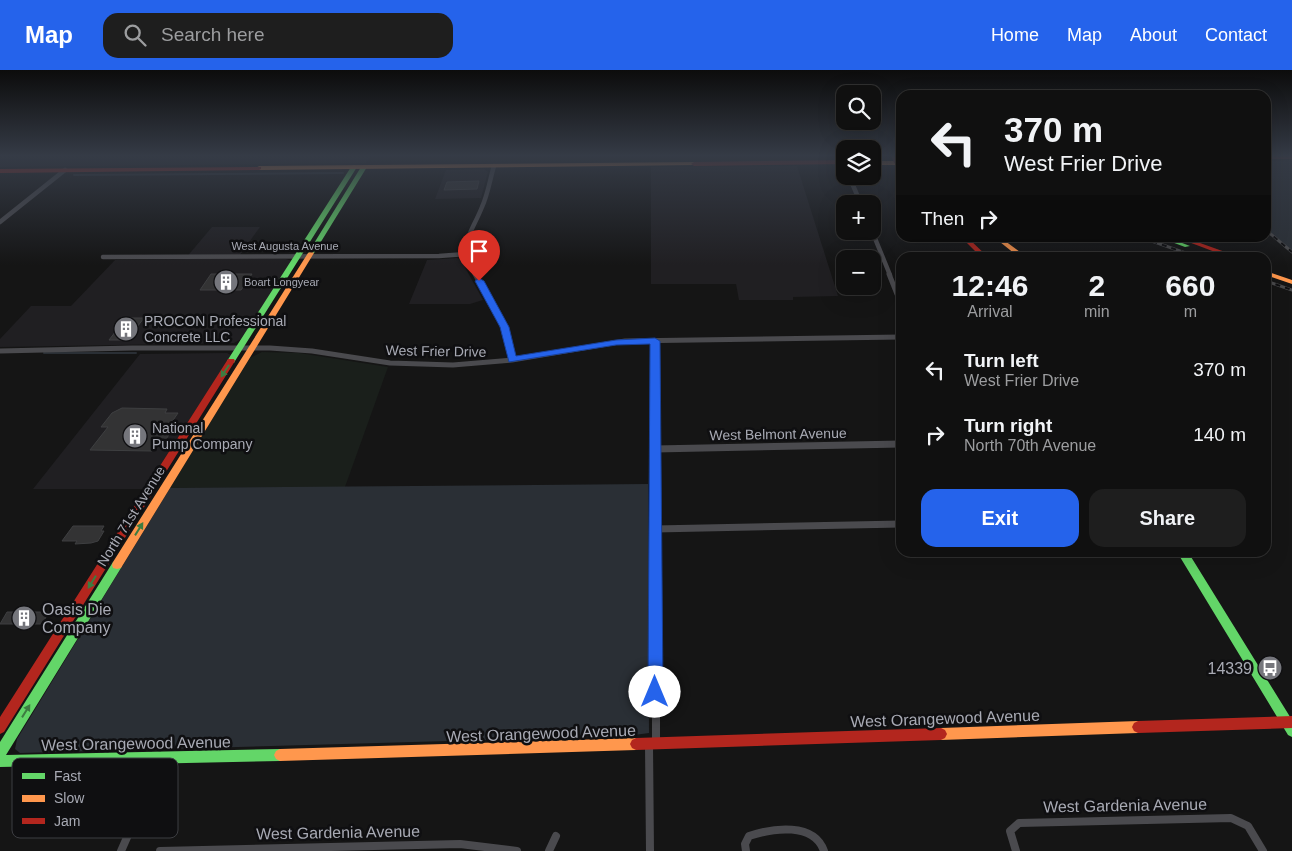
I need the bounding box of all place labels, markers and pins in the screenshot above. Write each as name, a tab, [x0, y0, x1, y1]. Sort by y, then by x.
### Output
pin	[458, 230, 500, 281]
building icon: Boart Longyear	[213, 269, 239, 295]
place label: Boart Longyear	[244, 276, 320, 288]
place label: PROCON Professional Concrete LLC	[144, 313, 286, 345]
building icon: PROCON Professional Concrete LLC	[113, 316, 139, 342]
place label: National Pump Company	[152, 420, 252, 452]
building icon: National Pump Company	[122, 423, 148, 449]
place label: Oasis Die Company	[42, 601, 111, 636]
building icon: Oasis Die Company	[11, 605, 37, 631]
bus stop icon: 14339	[1257, 655, 1283, 681]
place label: 14339	[1208, 660, 1252, 677]

